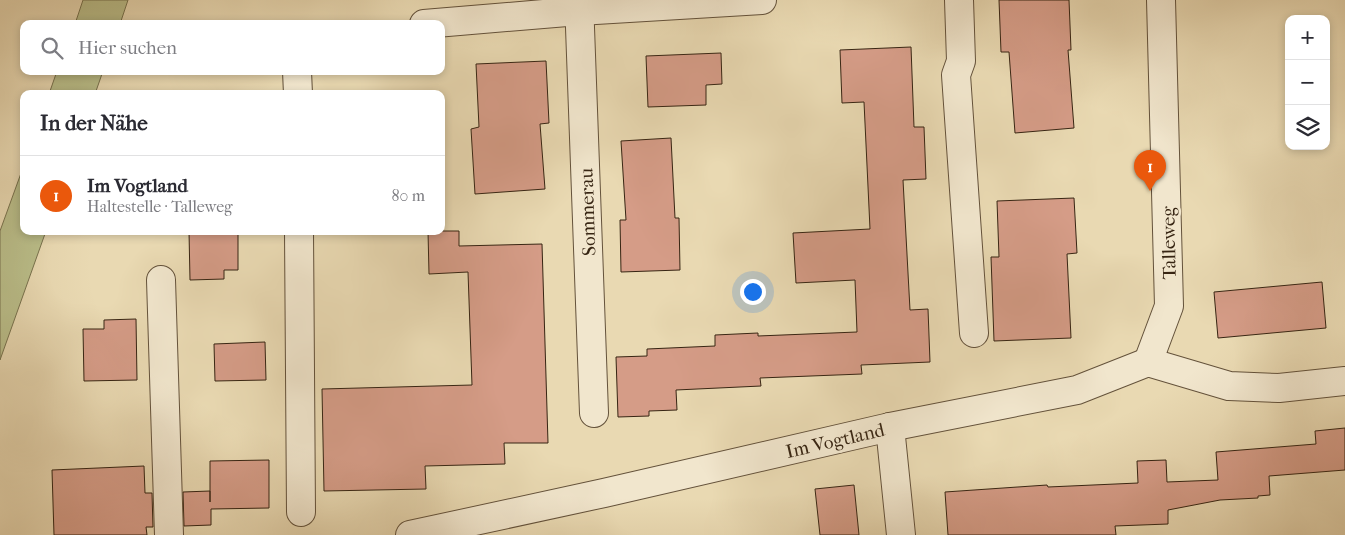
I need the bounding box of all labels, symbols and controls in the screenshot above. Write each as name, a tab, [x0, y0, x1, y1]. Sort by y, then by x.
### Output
map controls	[1285, 15, 1330, 150]
button: +	[1285, 15, 1330, 60]
search box	[20, 20, 445, 75]
icon: search	[38, 34, 66, 62]
text: Hier suchen	[78, 37, 177, 59]
button: −	[1285, 60, 1330, 105]
button: layers	[1285, 105, 1330, 150]
text: In der Nähe	[40, 111, 148, 135]
pin: 1	[1134, 150, 1166, 191]
street label: Sommerau	[575, 167, 601, 256]
text: Im Vogtland	[87, 175, 188, 197]
text: 1	[53, 186, 59, 205]
text: 80 m	[391, 186, 425, 205]
text: Haltestelle · Talleweg	[87, 197, 233, 216]
street label: Talleweg	[1157, 205, 1181, 280]
your location	[740, 279, 766, 305]
street label: Im Vogtland	[784, 419, 887, 463]

